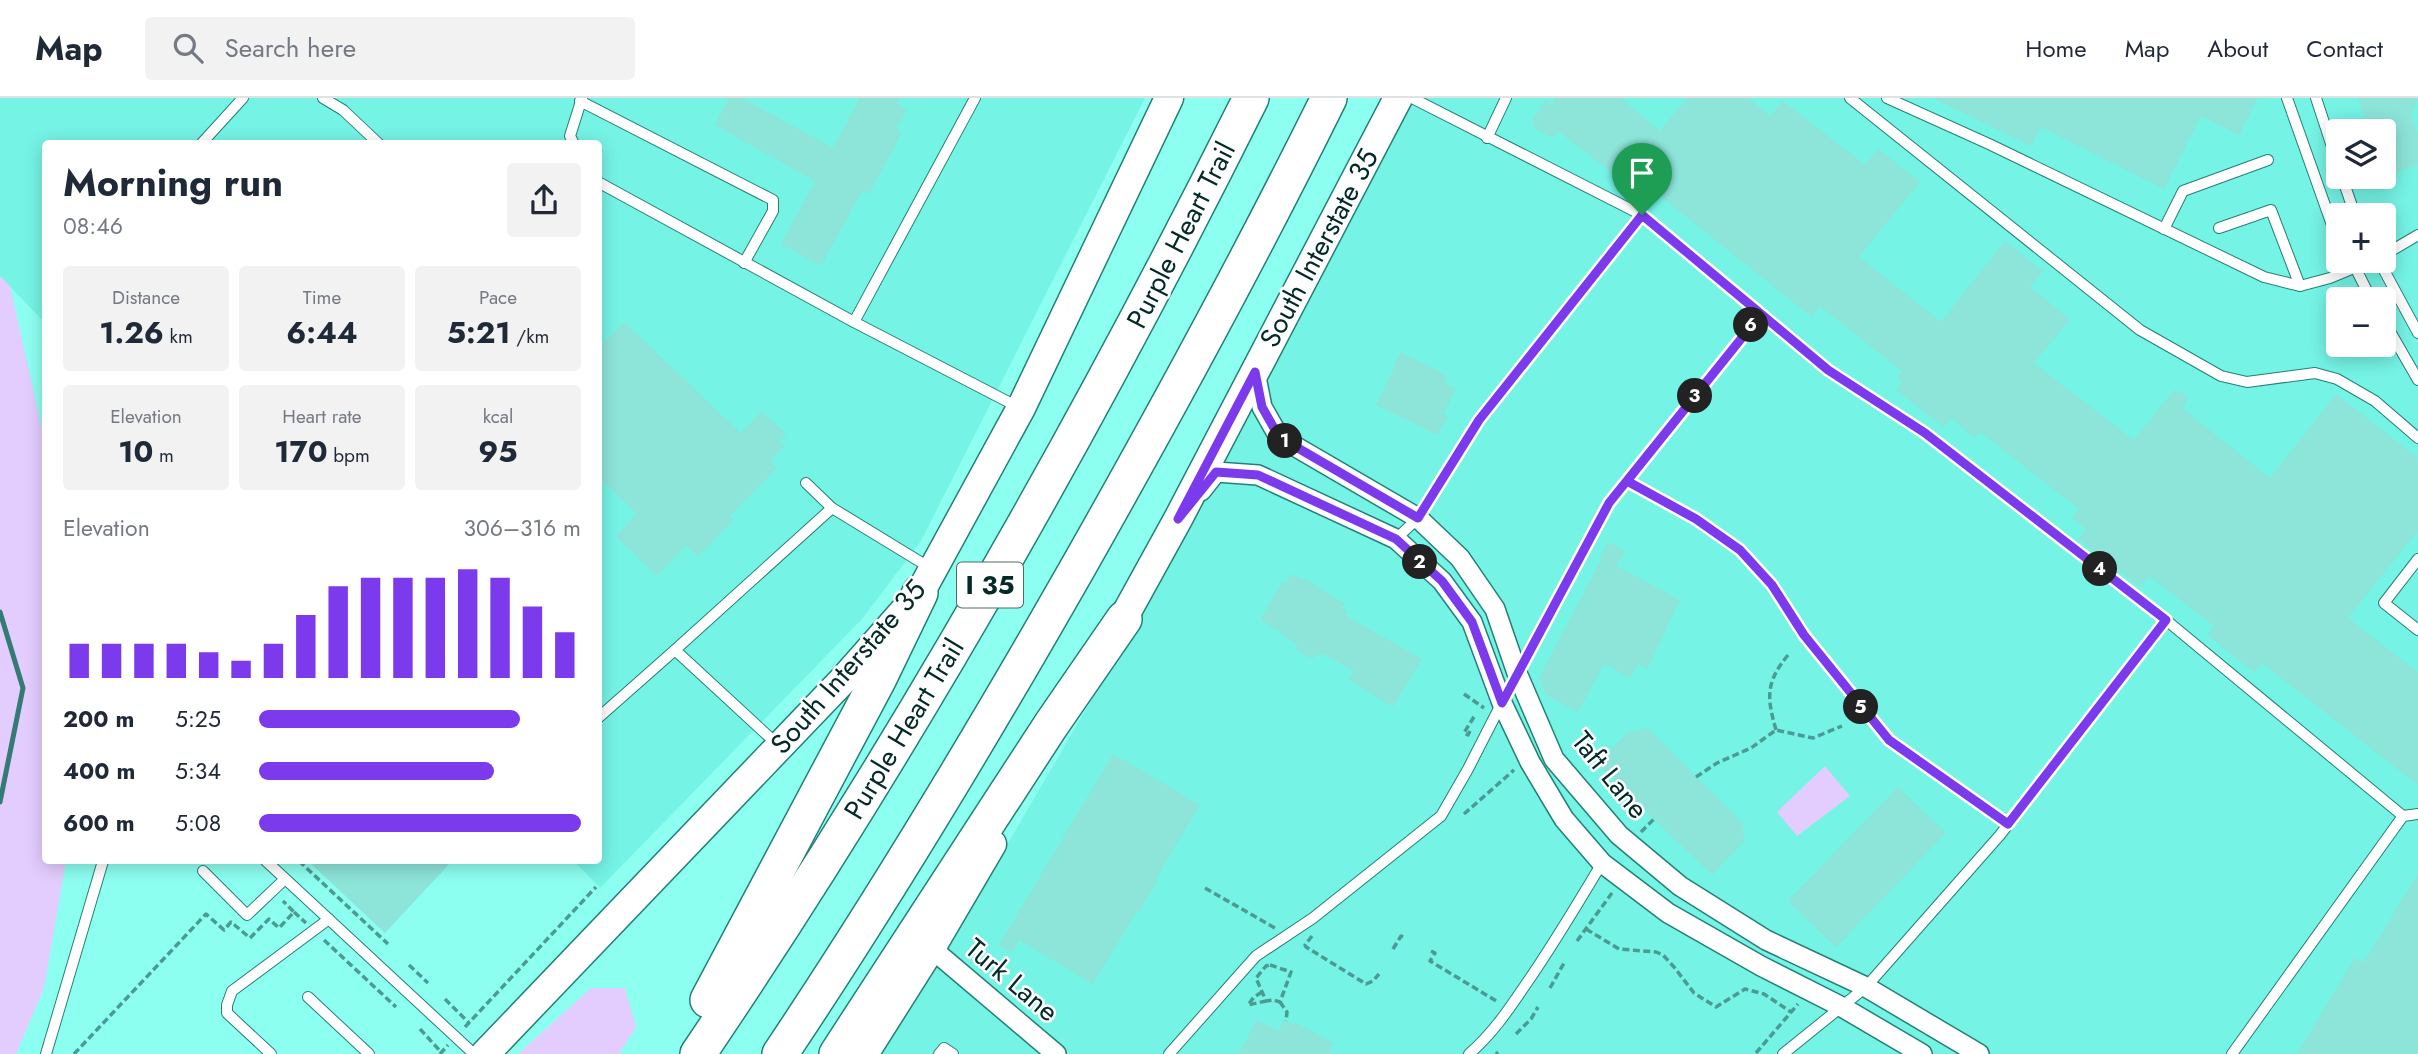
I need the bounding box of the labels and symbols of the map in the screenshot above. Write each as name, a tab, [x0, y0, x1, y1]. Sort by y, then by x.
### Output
street label: Purple Heart Trail	[1116, 135, 1246, 335]
street label: South Interstate 35	[1249, 141, 1389, 355]
pin	[1612, 143, 1672, 215]
pin: 6	[1734, 308, 1768, 342]
pin: 3	[1678, 378, 1712, 414]
pin: 1	[1268, 424, 1302, 458]
pin: 2	[1402, 545, 1438, 580]
pin: 4	[2082, 552, 2118, 587]
road number: I 35	[957, 562, 1023, 607]
street label: South Interstate 35	[761, 571, 935, 763]
street label: Purple Heart Trail	[834, 631, 974, 827]
pin: 5	[1843, 690, 1878, 724]
street label: Taft Lane	[1562, 722, 1658, 828]
street label: Turk Lane	[956, 929, 1068, 1031]

